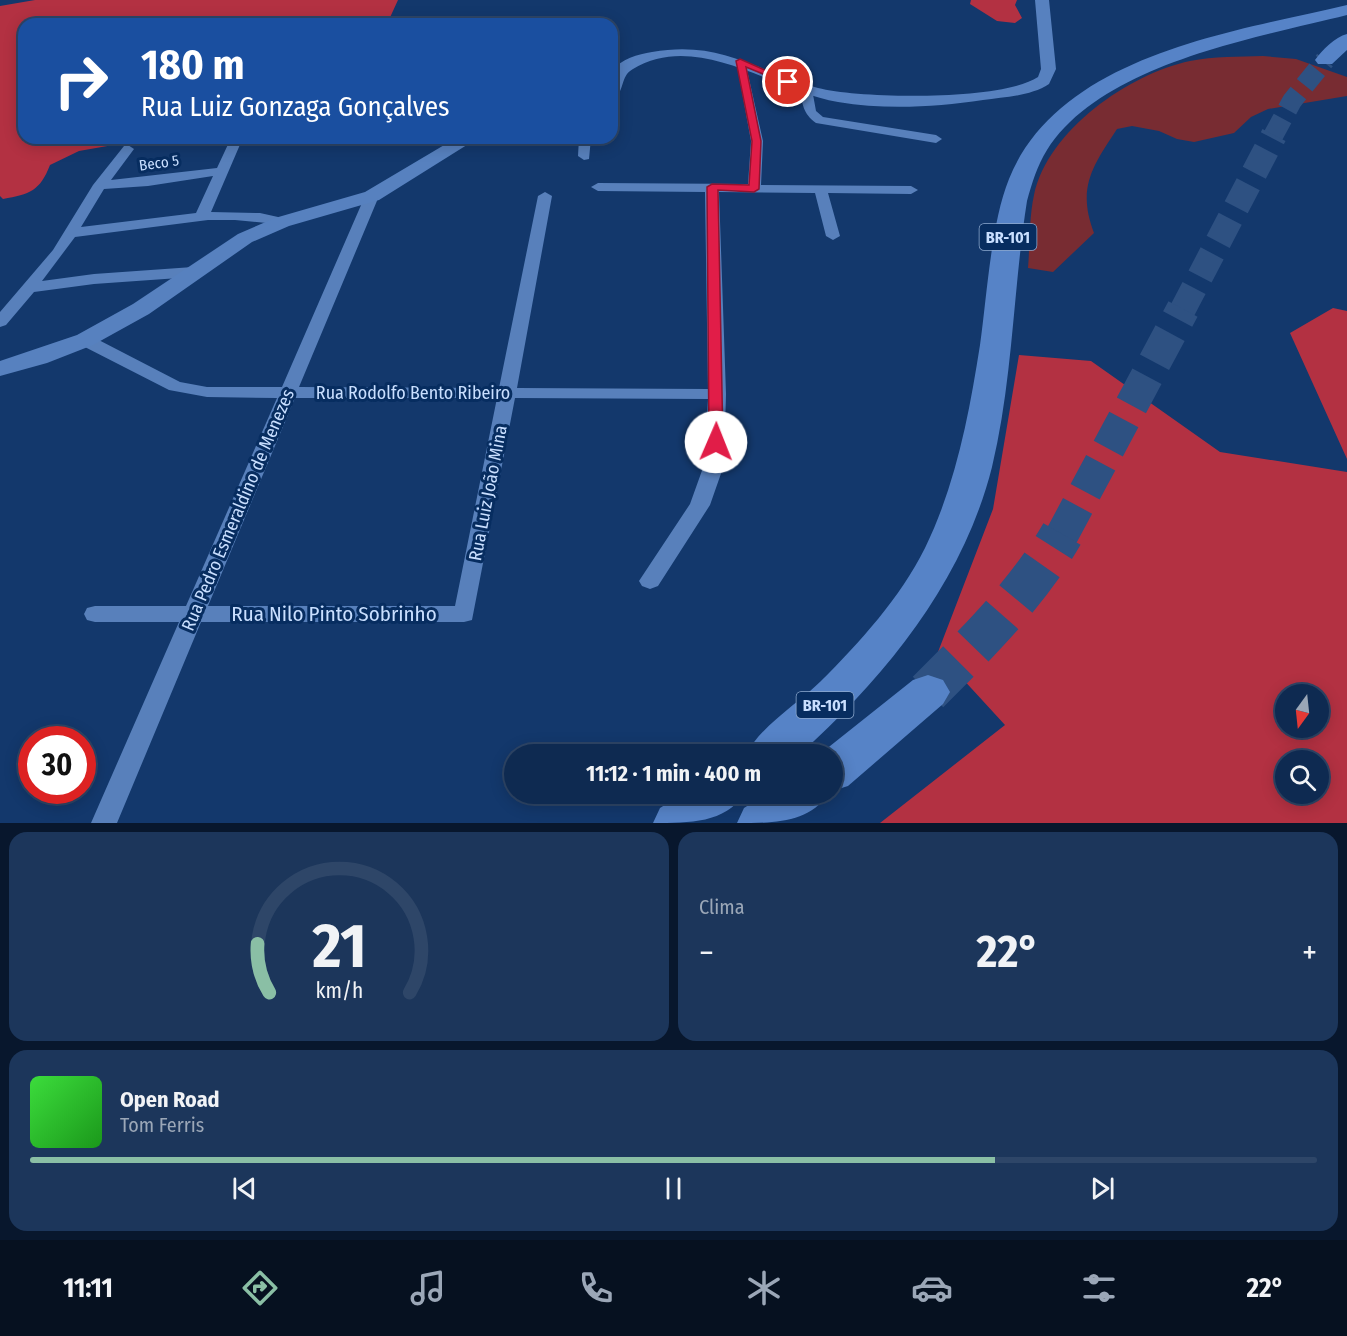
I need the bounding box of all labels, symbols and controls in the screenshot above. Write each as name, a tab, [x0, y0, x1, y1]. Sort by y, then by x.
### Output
text: 180 m	[141, 40, 245, 90]
icon: right	[42, 42, 120, 120]
pin	[762, 56, 813, 107]
icon: arrive	[771, 65, 804, 98]
text: Rua Luiz Gonzaga Gonçalves	[141, 91, 450, 123]
street label: Beco 5	[138, 151, 180, 175]
road number: BR-101	[980, 224, 1036, 250]
street label: Rua Rodolfo Bento Ribeiro	[316, 382, 510, 404]
street label: Rua Pedro Esmeraldino de Menezes	[177, 385, 299, 634]
position arrow	[684, 410, 748, 474]
street label: Rua Luiz João Mina	[464, 423, 512, 563]
street label: Rua Nilo Pinto Sobrinho	[231, 601, 437, 627]
north arrow	[1275, 684, 1329, 738]
map controls	[1275, 684, 1329, 804]
road number: BR-101	[796, 692, 854, 718]
speed limit sign: 30	[18, 726, 96, 804]
button: search	[1275, 750, 1329, 804]
text: 11:12 · 1 min · 400 m	[586, 760, 761, 787]
text: Clima	[699, 895, 744, 919]
text: 21	[311, 909, 366, 984]
text: 22°	[977, 925, 1039, 979]
text: −	[699, 933, 714, 973]
text: +	[1302, 933, 1317, 973]
text: km/h	[315, 979, 363, 1005]
text: Open Road	[120, 1086, 220, 1113]
text: Tom Ferris	[120, 1113, 204, 1137]
icon: previous	[228, 1172, 261, 1205]
icon: pause	[657, 1172, 690, 1205]
icon: next	[1086, 1172, 1119, 1205]
icon: directions	[239, 1267, 281, 1309]
icon: music	[407, 1267, 449, 1309]
icon: phone	[575, 1267, 617, 1309]
icon: climate	[743, 1267, 785, 1309]
icon: car	[911, 1267, 953, 1309]
icon: filters	[1078, 1267, 1120, 1309]
text: 11:11	[63, 1272, 113, 1304]
text: 22°	[1246, 1272, 1284, 1304]

